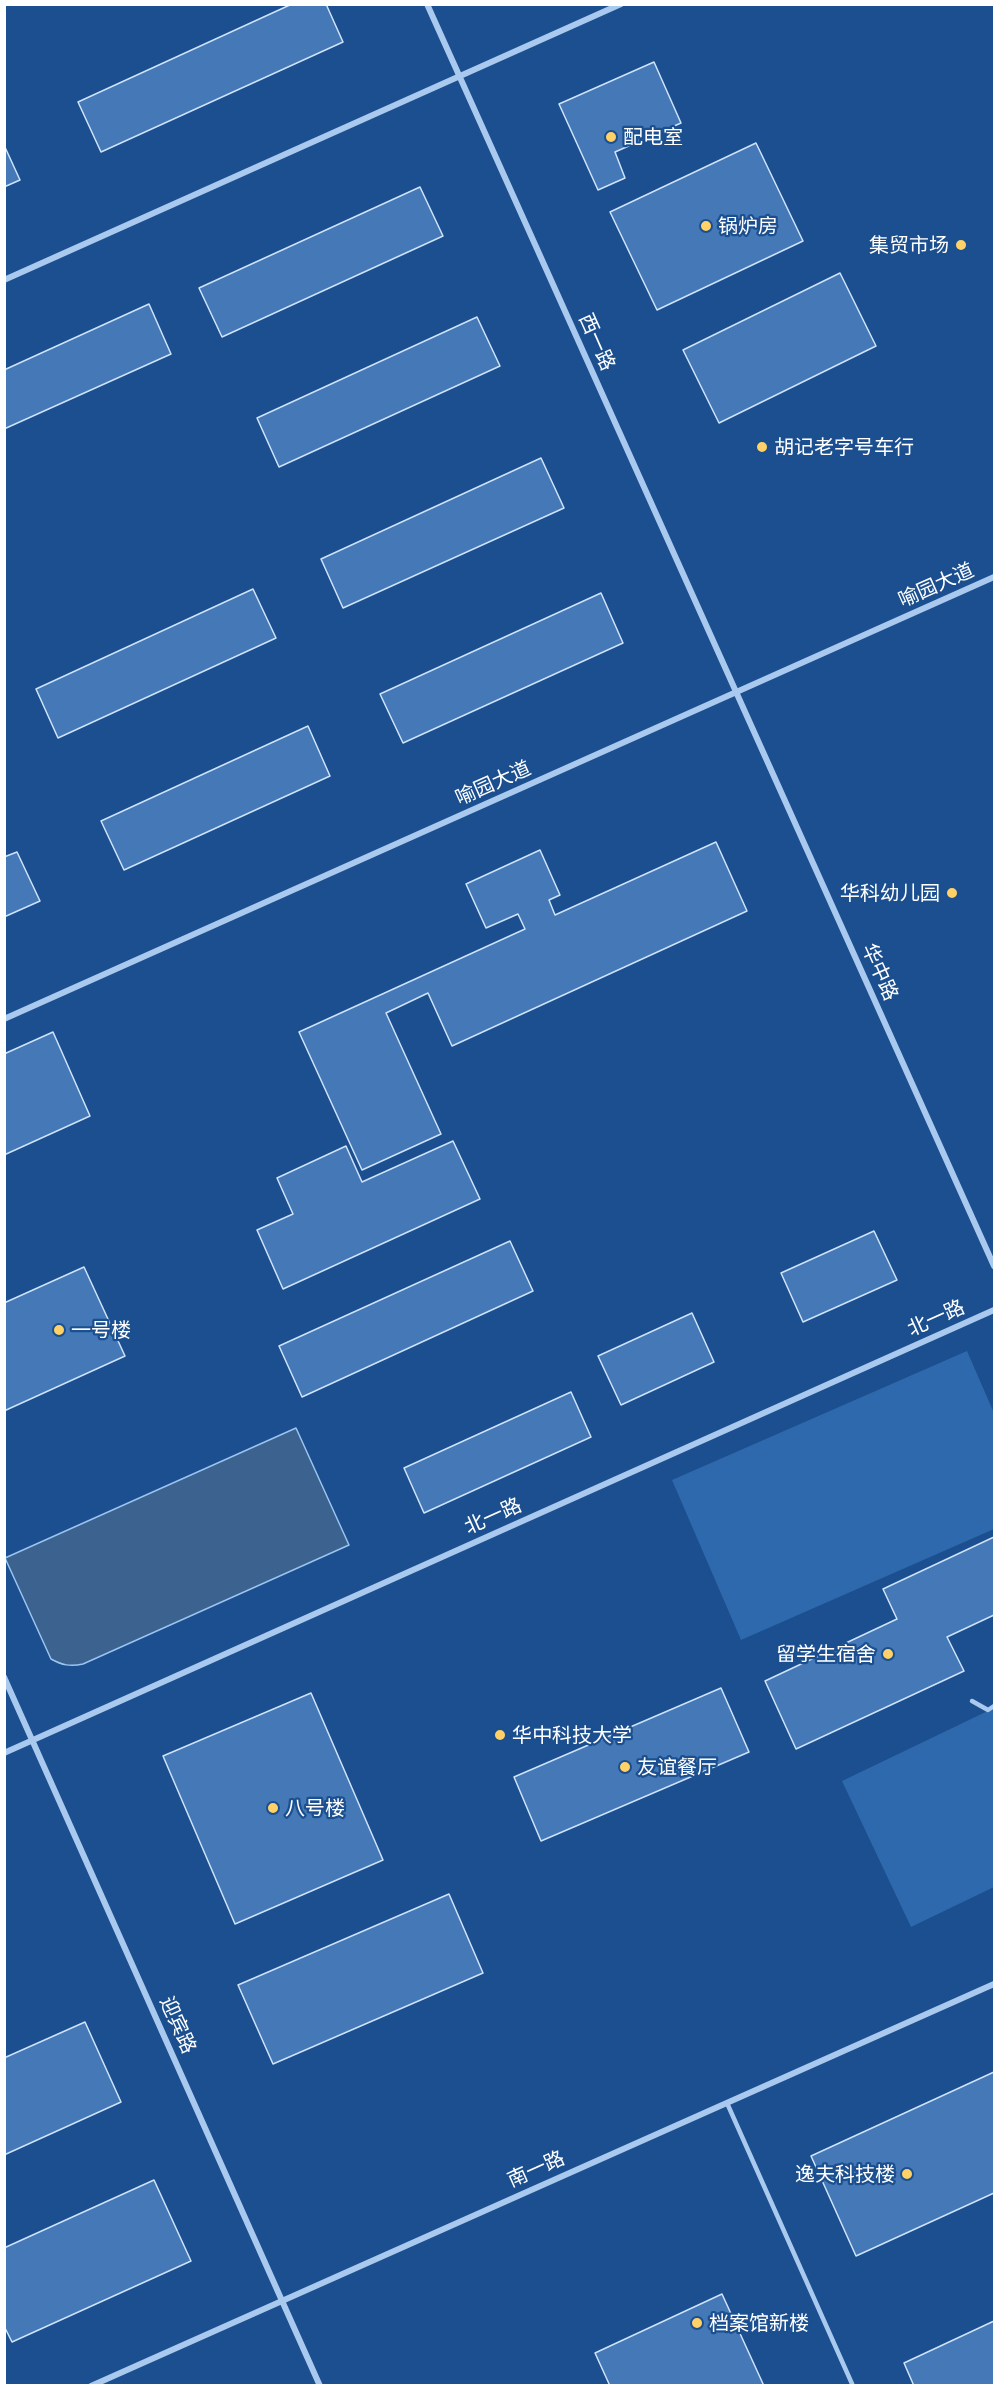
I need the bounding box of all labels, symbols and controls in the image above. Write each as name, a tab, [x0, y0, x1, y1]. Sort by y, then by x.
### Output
place label: 配电室	[623, 125, 683, 149]
marker: 配电室	[604, 130, 618, 144]
place label: 锅炉房	[718, 214, 778, 238]
marker: 锅炉房	[699, 219, 713, 233]
place label: 集贸市场	[869, 233, 949, 257]
marker: 集贸市场	[954, 238, 968, 252]
street label: 西一路	[574, 310, 620, 374]
place label: 胡记老字号车行	[774, 435, 914, 459]
marker: 胡记老字号车行	[755, 440, 769, 454]
street label: 喻园大道	[895, 558, 977, 612]
street label: 喻园大道	[452, 756, 534, 810]
place label: 华科幼儿园	[840, 881, 940, 905]
marker: 华科幼儿园	[945, 886, 959, 900]
street label: 华中路	[857, 940, 903, 1004]
street label: 北一路	[904, 1295, 968, 1341]
place label: 一号楼	[71, 1318, 131, 1342]
marker: 一号楼	[52, 1323, 66, 1337]
street label: 北一路	[461, 1493, 525, 1539]
place label: 留学生宿舍	[776, 1642, 876, 1666]
marker: 留学生宿舍	[881, 1647, 895, 1661]
place label: 华中科技大学	[512, 1723, 632, 1747]
marker: 华中科技大学	[493, 1728, 507, 1742]
place label: 友谊餐厅	[637, 1755, 717, 1779]
marker: 友谊餐厅	[618, 1760, 632, 1774]
place label: 八号楼	[285, 1796, 345, 1820]
marker: 八号楼	[266, 1801, 280, 1815]
street label: 迎宾路	[155, 1993, 201, 2057]
street label: 南一路	[504, 2146, 568, 2192]
place label: 逸夫科技楼	[795, 2162, 895, 2186]
marker: 逸夫科技楼	[900, 2167, 914, 2181]
place label: 档案馆新楼	[709, 2311, 809, 2335]
marker: 档案馆新楼	[690, 2316, 704, 2330]

